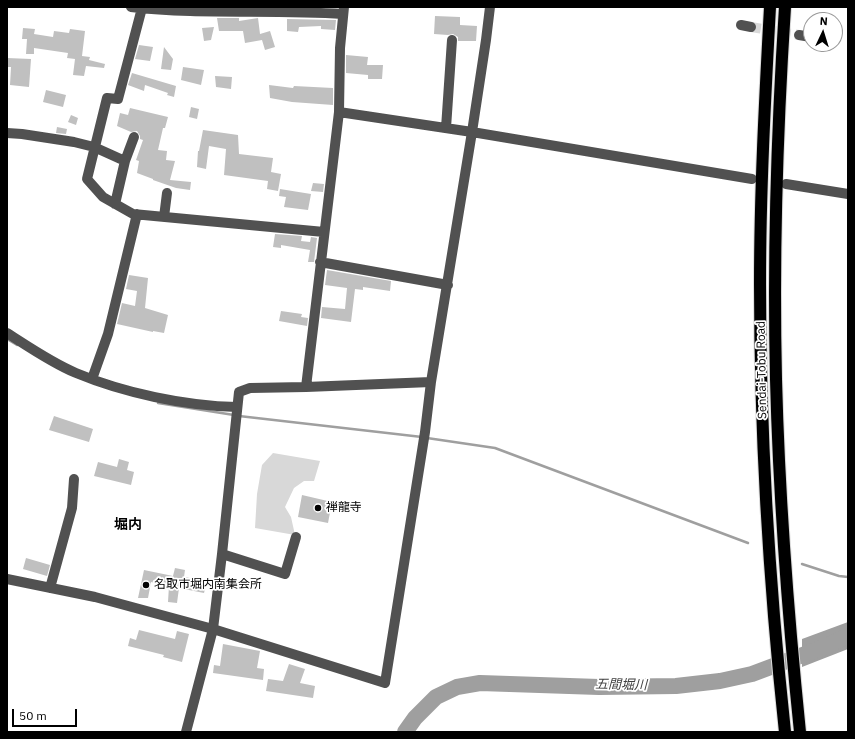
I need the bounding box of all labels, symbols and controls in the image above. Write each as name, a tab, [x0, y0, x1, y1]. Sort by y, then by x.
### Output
north arrow	[803, 12, 843, 52]
text: N	[819, 14, 828, 28]
street label: Sendai-Tobu Road	[754, 321, 770, 419]
place label: 禅龍寺	[326, 501, 362, 515]
marker: 禅龍寺	[313, 503, 323, 513]
district label: 堀内	[114, 517, 142, 533]
place label: 名取市堀内南集会所	[154, 578, 262, 592]
marker: 名取市堀内南集会所	[141, 580, 151, 590]
water label: 五間堀川	[595, 677, 647, 693]
scale bar	[14, 701, 79, 727]
text: 50 m	[19, 708, 47, 723]

